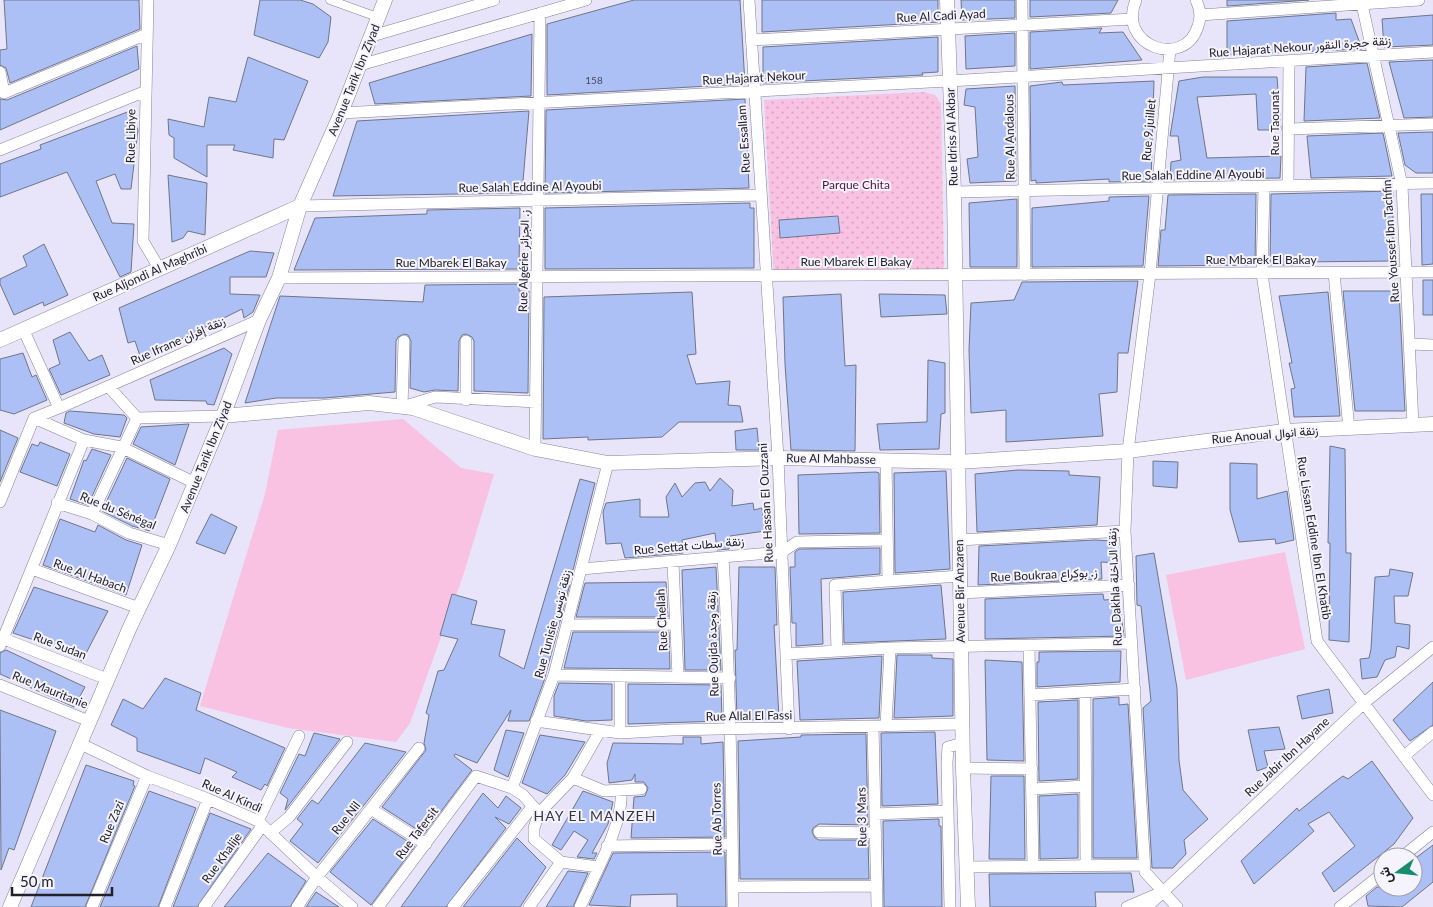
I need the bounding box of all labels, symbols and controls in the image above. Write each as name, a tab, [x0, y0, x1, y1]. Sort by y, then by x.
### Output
street label: Rue Al Cadi Ayad	[896, 6, 986, 25]
street label: Avenue Tarik Ibn Ziyad	[324, 22, 383, 138]
street label: Rue Hajarat Nekour زنقة حجرة النقور	[1208, 33, 1392, 61]
street label: Rue Hajarat Nekour	[702, 67, 807, 88]
house number: 158	[585, 74, 603, 86]
street label: Rue Idriss Al Akbar	[942, 87, 961, 186]
street label: Rue Taounat	[1267, 90, 1282, 156]
street label: Rue Al Andalous	[1001, 94, 1018, 180]
street label: Rue 9 juillet	[1138, 98, 1159, 162]
street label: Rue Essallam	[734, 104, 753, 174]
street label: Rue Libiye	[123, 109, 138, 163]
street label: Rue Salah Eddine Al Ayoubi	[1121, 166, 1265, 183]
park label: Parque Chita	[822, 177, 890, 192]
street label: Rue Salah Eddine Al Ayoubi	[458, 178, 602, 195]
street label: Rue Youssef Ibn Tachfin	[1379, 179, 1402, 303]
street label: Rue Algérie ز. الجزائر	[515, 210, 533, 312]
street label: Rue Aljondi Al Maghribi	[90, 241, 209, 304]
street label: Rue Mbarek El Bakay	[1205, 252, 1317, 267]
street label: Rue Mbarek El Bakay	[800, 254, 912, 269]
street label: Rue Mbarek El Bakay	[395, 255, 507, 270]
street label: Rue Ifrane زنقة إفران	[128, 313, 228, 369]
street label: Avenue Tarik Ibn Ziyad	[176, 399, 235, 515]
street label: Rue Anoual زنقة انوال	[1211, 422, 1319, 448]
street label: Rue Hassan El Ouzzani	[755, 443, 776, 563]
street label: Rue Al Mahbasse	[786, 450, 876, 467]
street label: Rue Lissan Eddine Ibn El Khatib	[1294, 455, 1335, 621]
street label: Rue du Sénégal	[78, 488, 158, 533]
street label: Rue Dakhla زنقة الداخلة	[1104, 527, 1126, 647]
street label: Rue Settat زنقة سطات	[633, 533, 745, 559]
street label: Avenue Bir Anzaren	[951, 539, 968, 643]
street label: Rue Al Habach	[51, 555, 129, 596]
street label: Rue Boukraa ز. بوكراع	[990, 564, 1098, 587]
street label: Rue Tunisie زنقة تونس	[531, 568, 575, 680]
street label: Rue Chellah	[652, 588, 671, 652]
street label: Rue Oujda زنقة وجدة	[703, 591, 723, 697]
street label: Rue Sudan	[31, 629, 89, 663]
street label: Rue Mauritanie	[10, 668, 90, 712]
street label: Rue Allal El Fassi	[706, 707, 793, 724]
street label: Rue Jabir Ibn Hayane	[1241, 714, 1332, 800]
street label: Rue Al Kindi	[200, 776, 265, 815]
street label: Rue Ab Torres	[708, 782, 725, 856]
street label: Rue 3 Mars	[853, 787, 870, 847]
street label: Rue Zazi	[96, 798, 127, 845]
street label: Rue Nil	[328, 798, 363, 837]
street label: Rue Tafersit	[392, 803, 442, 862]
district label: HAY EL MANZEH	[534, 807, 656, 824]
street label: Rue Khalije	[198, 829, 245, 886]
north arrow	[1373, 847, 1423, 897]
scale bar	[12, 864, 112, 896]
text: ش	[1375, 865, 1396, 886]
text: 50 m	[20, 872, 54, 890]

